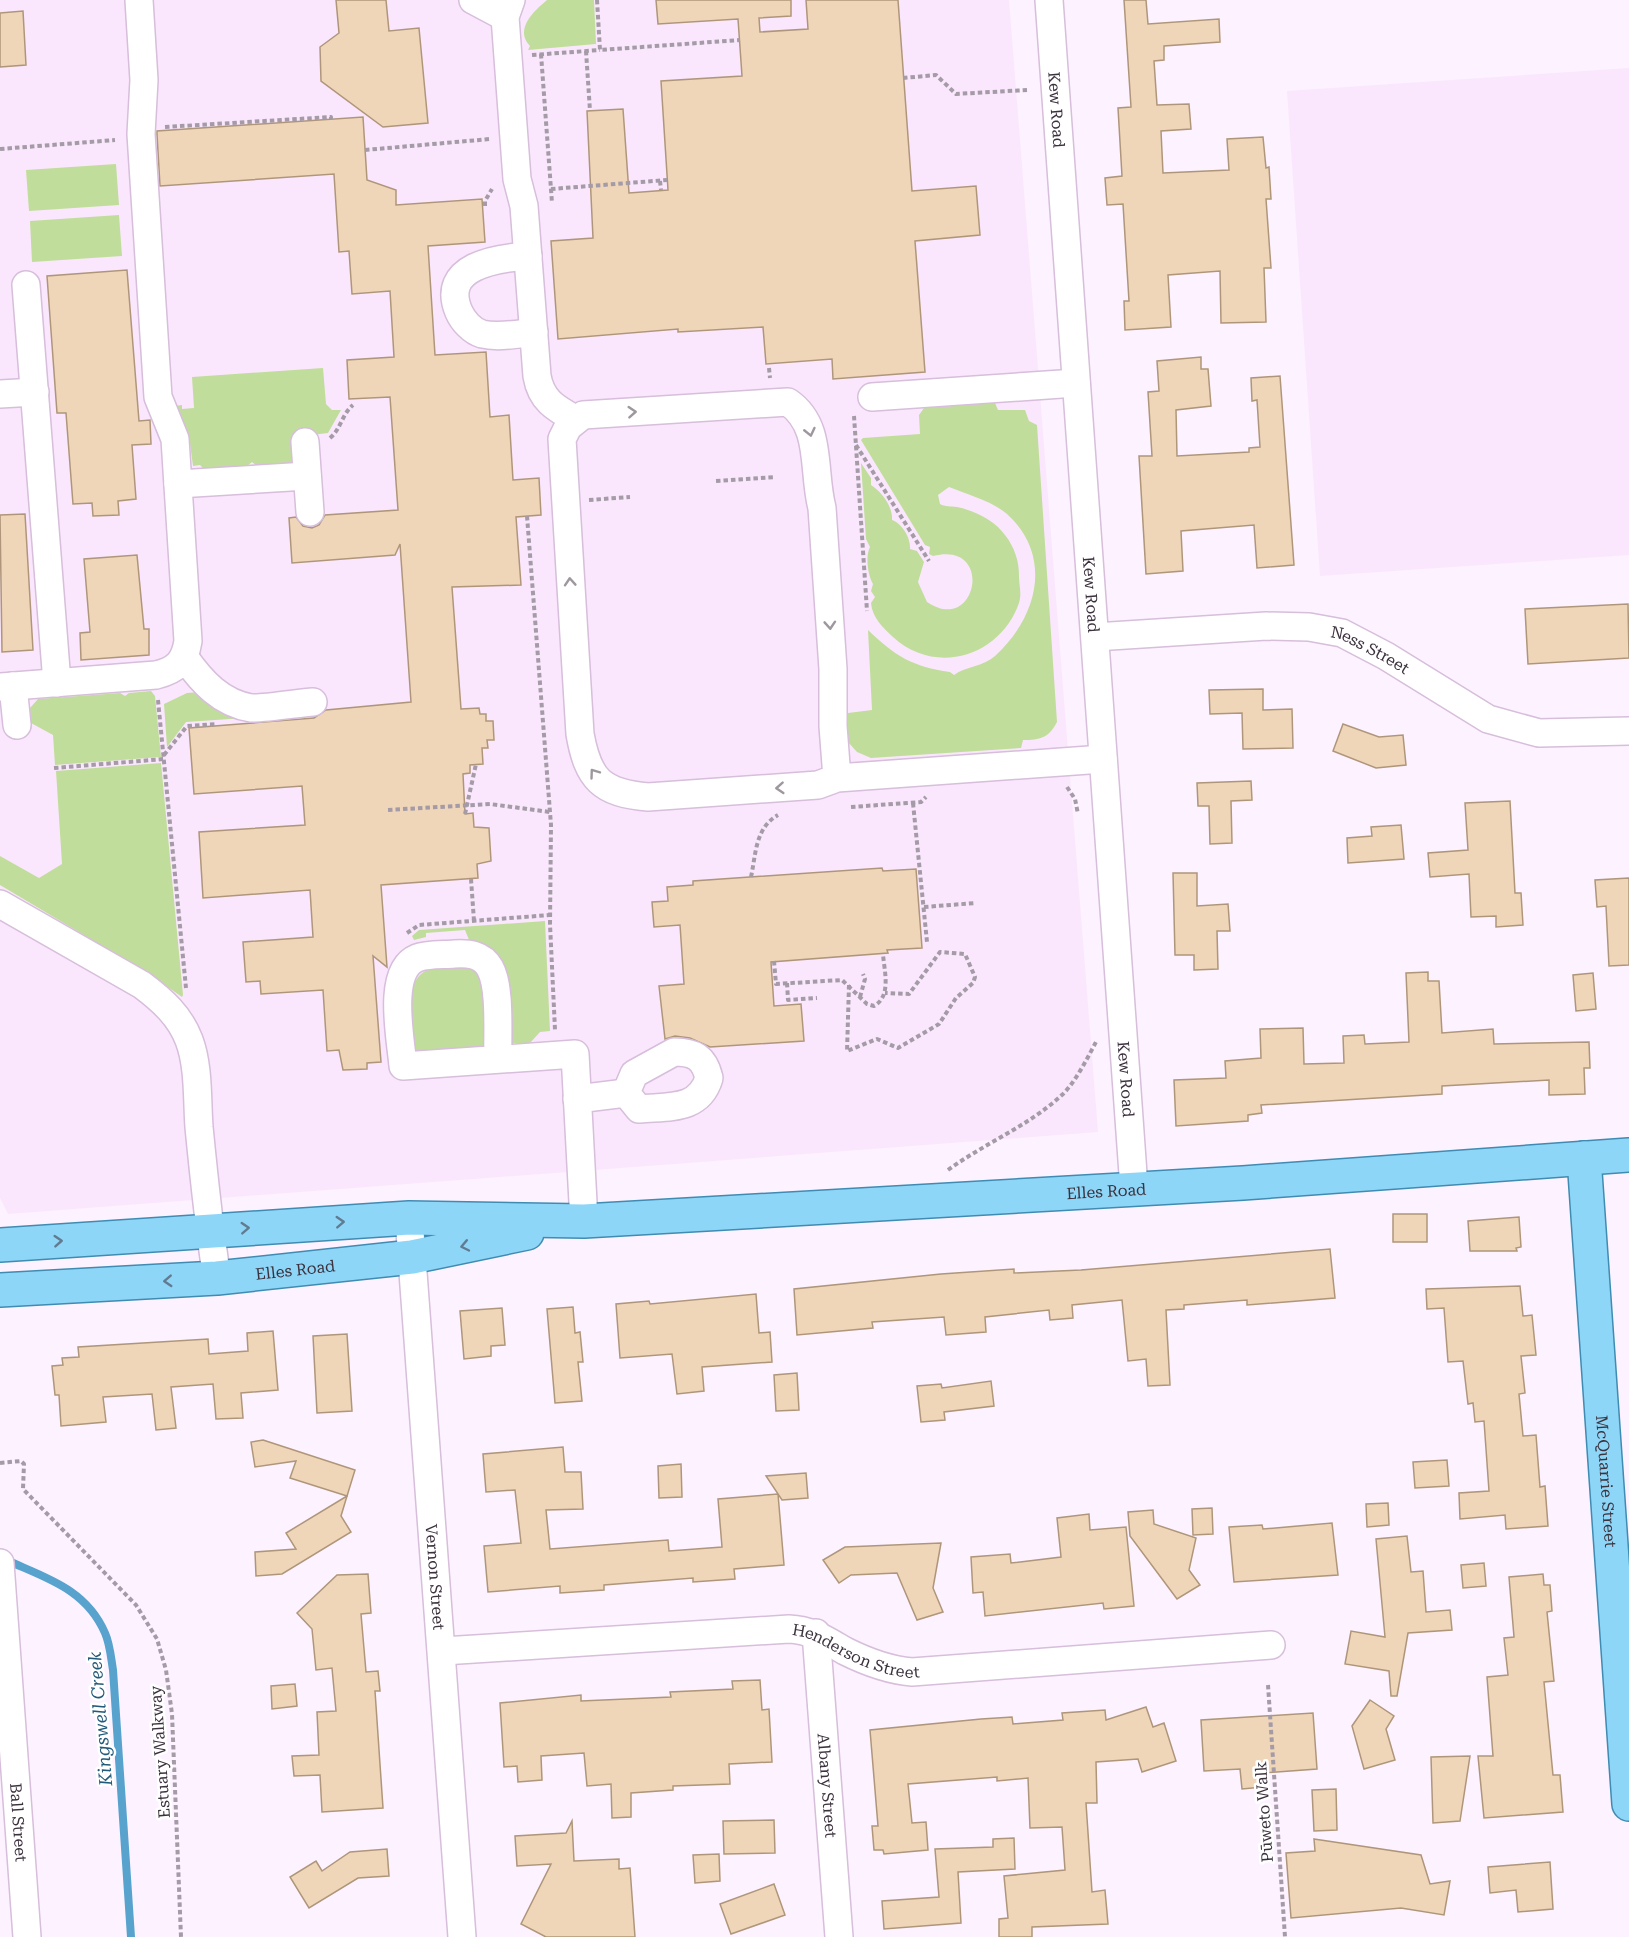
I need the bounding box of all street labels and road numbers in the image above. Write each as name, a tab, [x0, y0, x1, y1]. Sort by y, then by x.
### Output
street label: Kew Road	[1045, 71, 1069, 149]
street label: Kew Road	[1079, 556, 1104, 633]
street label: Ness Street	[1329, 622, 1413, 678]
street label: Kew Road	[1114, 1040, 1138, 1118]
street label: Elles Road	[1066, 1179, 1147, 1203]
street label: Elles Road	[254, 1256, 336, 1283]
street label: McQuarrie Street	[1592, 1414, 1621, 1548]
street label: Vernon Street	[422, 1523, 449, 1631]
street label: Henderson Street	[791, 1620, 920, 1682]
street label: Estuary Walkway	[146, 1684, 174, 1819]
street label: Albany Street	[814, 1733, 841, 1839]
street label: Pūweto Walk	[1251, 1761, 1277, 1863]
street label: Ball Street	[6, 1782, 31, 1863]

